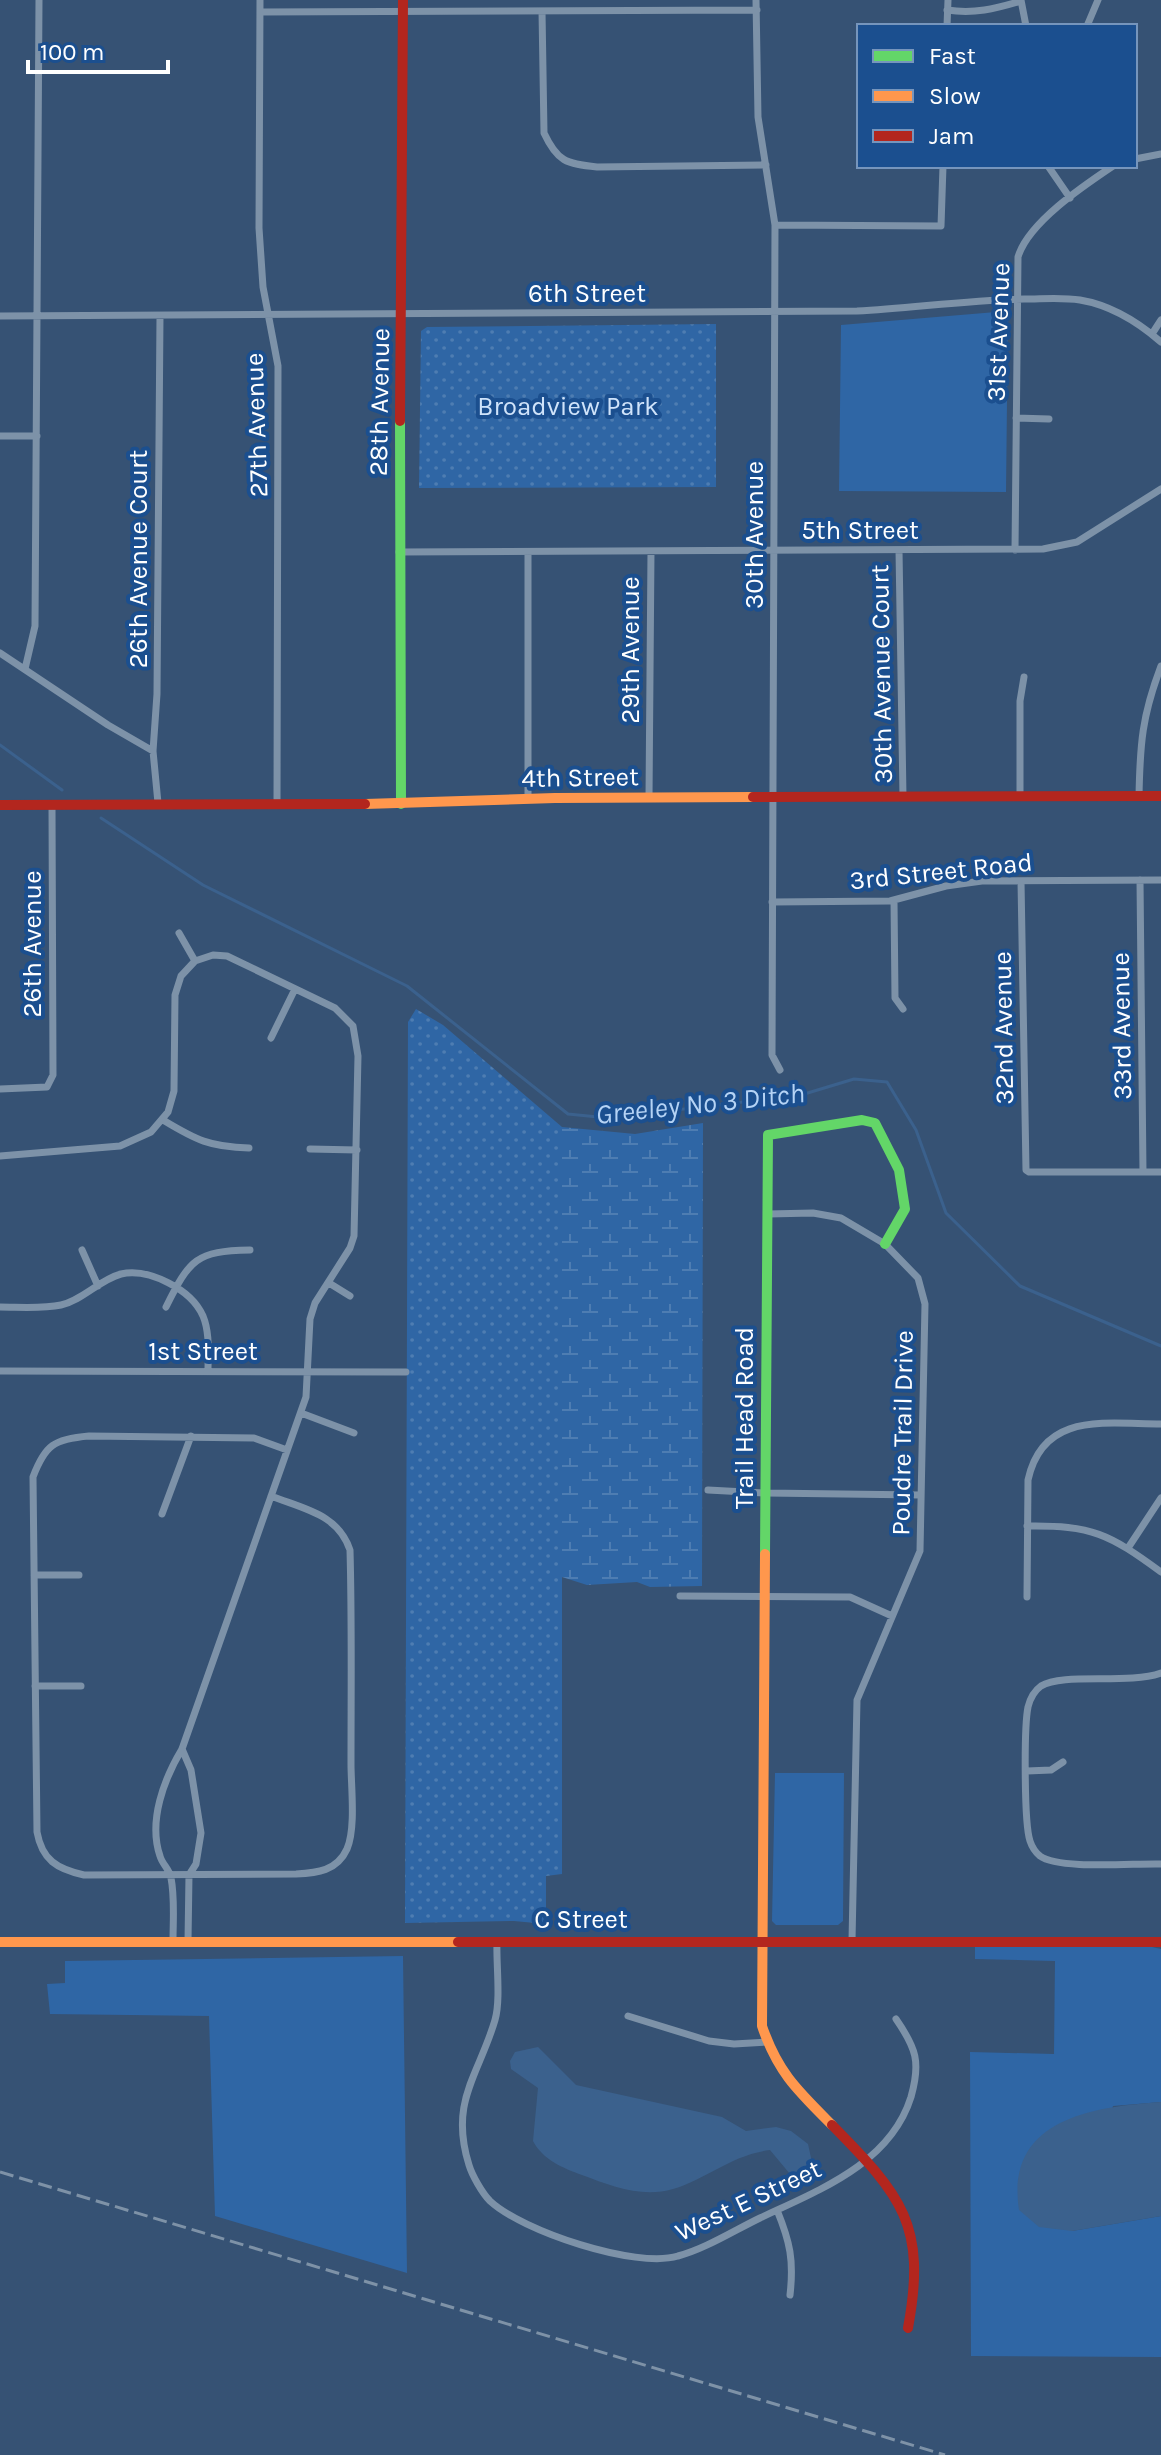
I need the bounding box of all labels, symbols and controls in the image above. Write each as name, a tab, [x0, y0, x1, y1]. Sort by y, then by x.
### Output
scale bar	[28, 24, 168, 74]
legend	[857, 24, 1137, 168]
text: 100 m	[40, 38, 105, 66]
text: Fast	[929, 42, 976, 70]
text: Slow	[929, 82, 981, 110]
text: Jam	[929, 122, 974, 150]
street label: 31st Avenue	[981, 262, 1016, 402]
street label: 6th Street	[528, 278, 646, 309]
street label: 28th Avenue	[363, 328, 396, 476]
street label: 27th Avenue	[238, 352, 275, 498]
park label: Broadview Park	[477, 391, 659, 422]
street label: 26th Avenue Court	[123, 450, 154, 668]
street label: 30th Avenue	[739, 461, 770, 609]
street label: 5th Street	[801, 515, 919, 546]
street label: 30th Avenue Court	[864, 564, 899, 784]
street label: 29th Avenue	[615, 576, 646, 724]
street label: 4th Street	[521, 761, 639, 794]
street label: 3rd Street Road	[848, 846, 1034, 897]
street label: 26th Avenue	[17, 870, 48, 1018]
street label: 32nd Avenue	[987, 951, 1020, 1105]
street label: 33rd Avenue	[1105, 952, 1138, 1100]
water label: Greeley No 3 Ditch	[594, 1076, 806, 1131]
street label: Trail Head Road	[729, 1327, 760, 1509]
street label: Poudre Trail Drive	[885, 1330, 920, 1536]
street label: 1st Street	[148, 1336, 258, 1367]
street label: C Street	[534, 1904, 628, 1935]
street label: West E Street	[670, 2153, 826, 2248]

